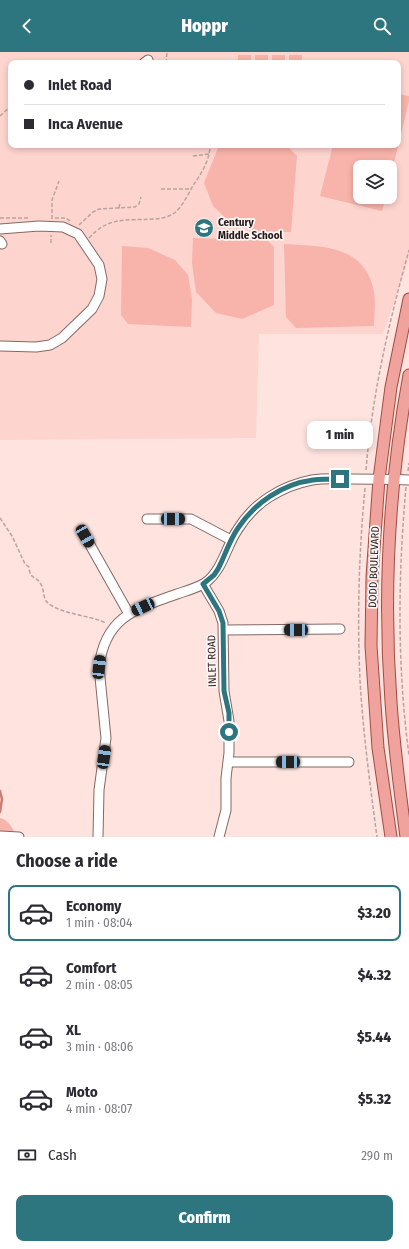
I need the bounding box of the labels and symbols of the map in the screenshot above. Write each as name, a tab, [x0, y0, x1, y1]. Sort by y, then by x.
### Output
place label: Century Middle School	[218, 216, 284, 242]
school or university icon: Century Middle School	[193, 217, 215, 239]
callout: 1 min	[307, 421, 373, 449]
route end	[331, 470, 349, 488]
car	[161, 513, 185, 525]
car	[74, 523, 96, 549]
street label: DODD BOULEVARD	[366, 526, 382, 608]
car	[130, 596, 156, 618]
car	[284, 624, 308, 636]
street label: INLET ROAD	[205, 635, 219, 687]
car	[92, 654, 106, 680]
route start	[220, 723, 238, 741]
car	[96, 744, 112, 770]
car	[276, 756, 300, 768]

